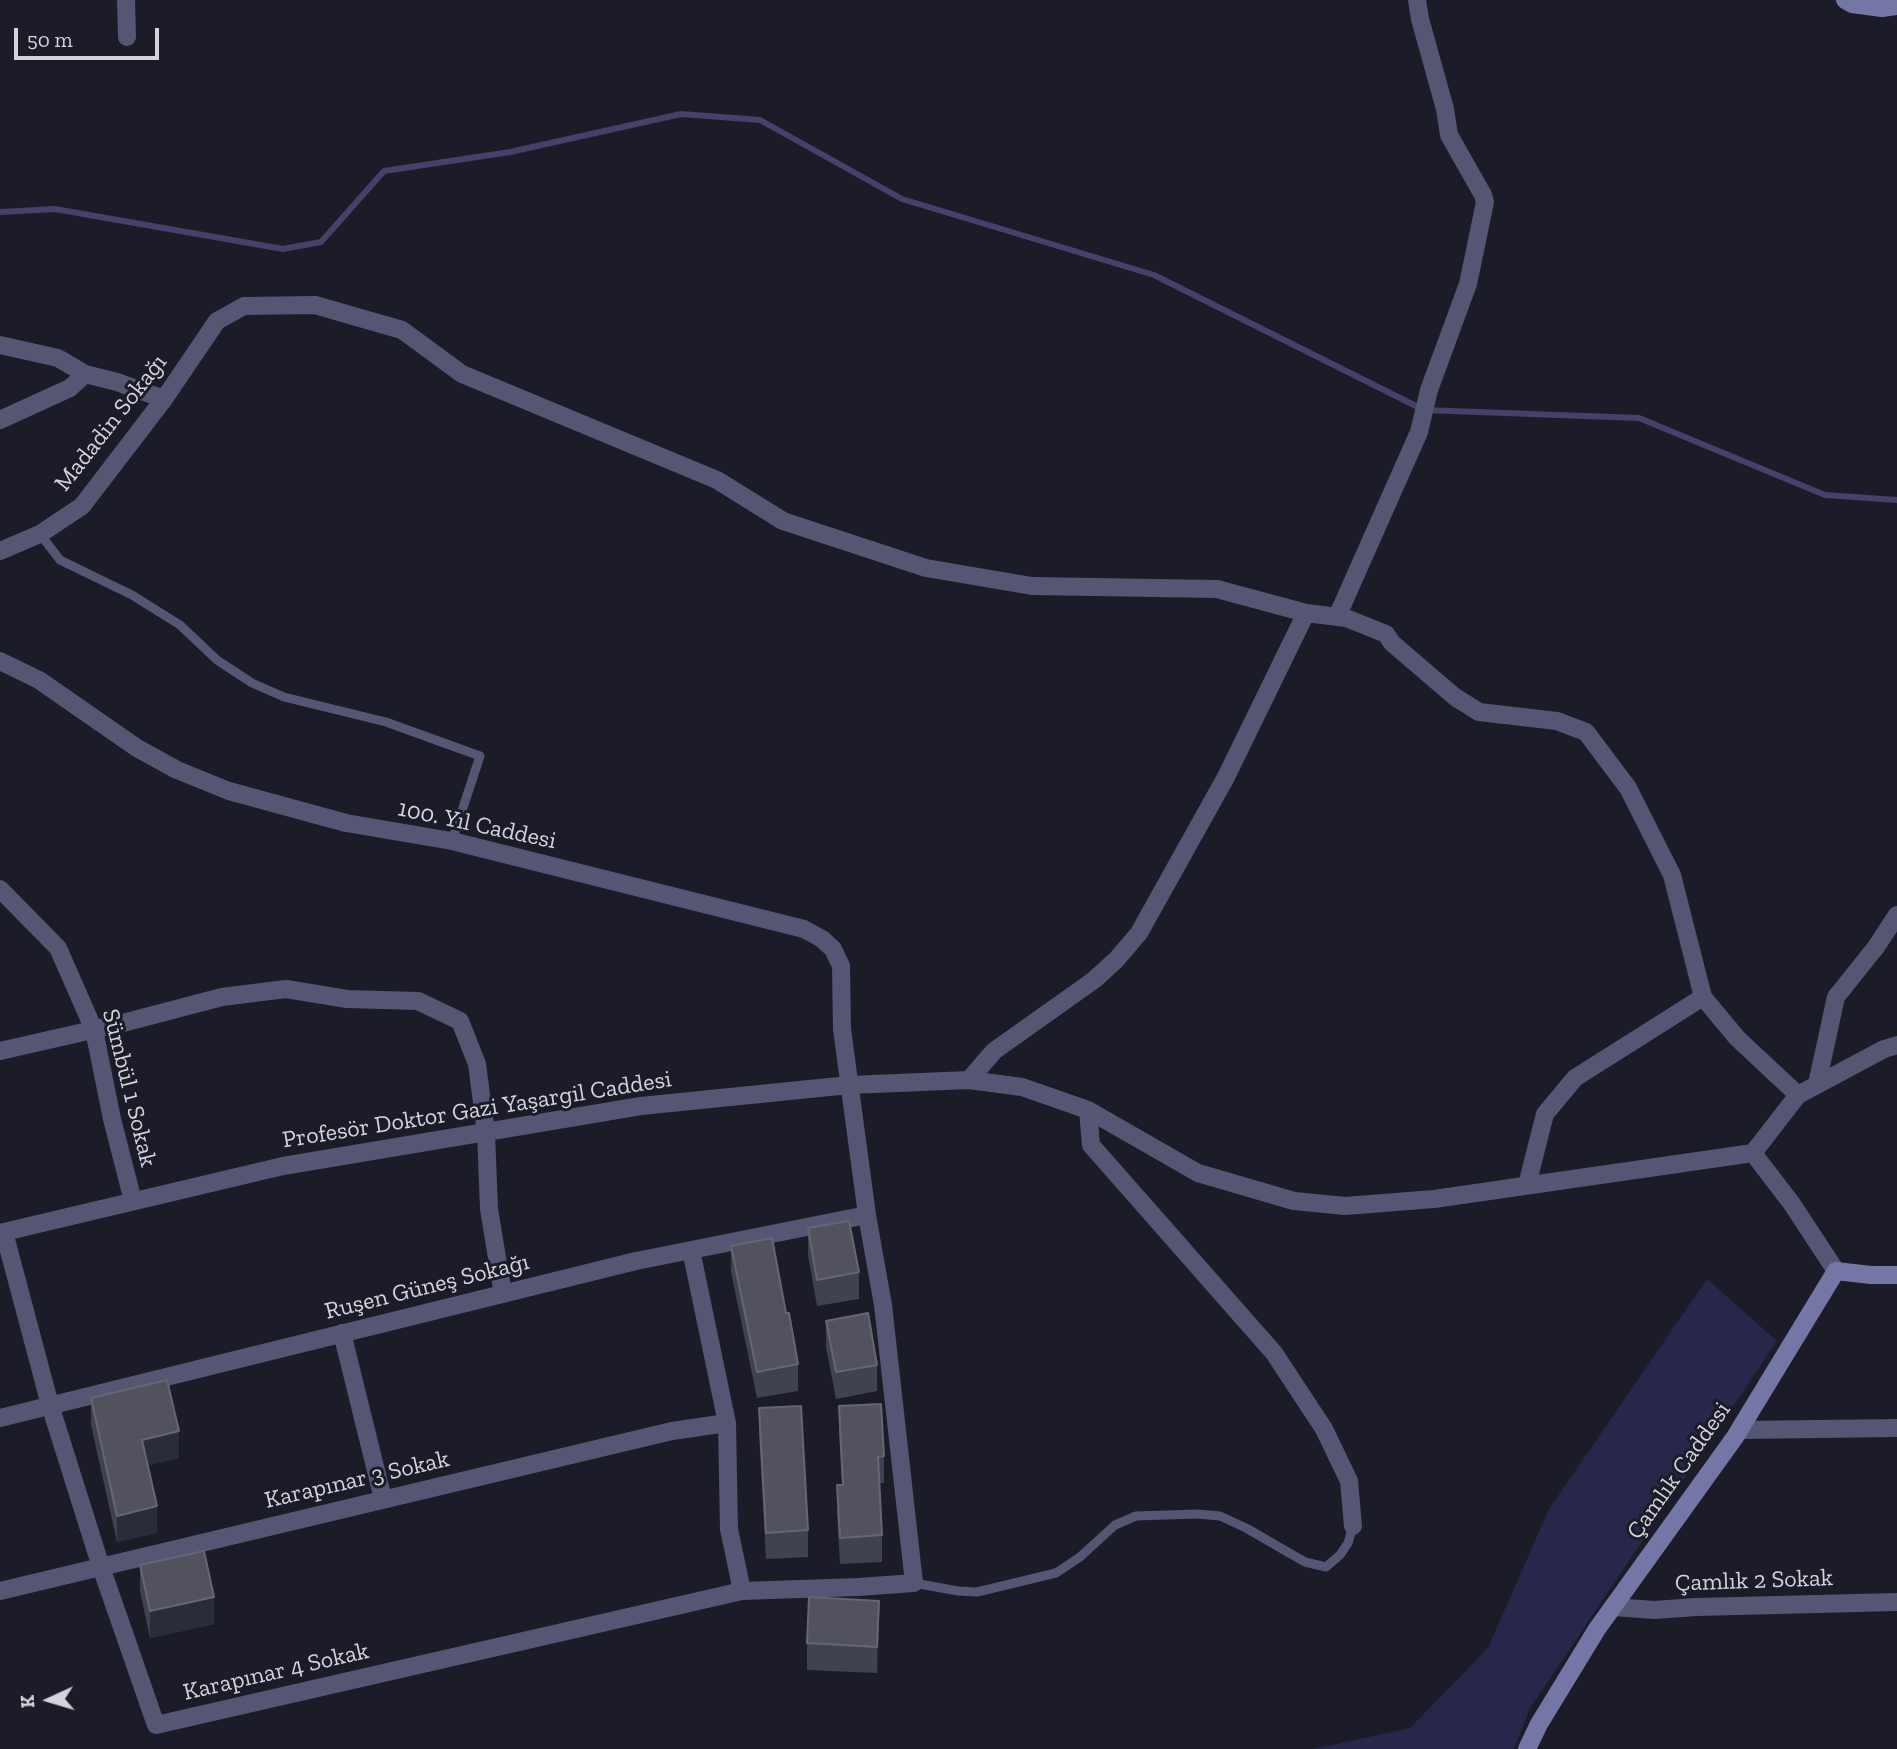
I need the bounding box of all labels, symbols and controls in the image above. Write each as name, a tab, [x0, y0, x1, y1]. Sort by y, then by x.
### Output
scale bar	[18, 14, 163, 58]
text: 50 m	[27, 27, 73, 52]
street label: Madadin Sokağı	[49, 349, 173, 497]
street label: 100. Yıl Caddesi	[395, 794, 559, 856]
street label: Sümbül 1 Sokak	[95, 1006, 163, 1170]
street label: Profesör Doktor Gazi Yaşargil Caddesi	[280, 1065, 674, 1155]
street label: Ruşen Güneş Sokağı	[322, 1248, 532, 1326]
street label: Çamlık Caddesi	[1621, 1397, 1737, 1545]
street label: Karapınar 3 Sokak	[262, 1445, 452, 1515]
street label: Çamlık 2 Sokak	[1674, 1564, 1834, 1598]
street label: Karapınar 4 Sokak	[180, 1637, 372, 1707]
north arrow	[14, 1665, 84, 1735]
text: K	[16, 1694, 39, 1709]

